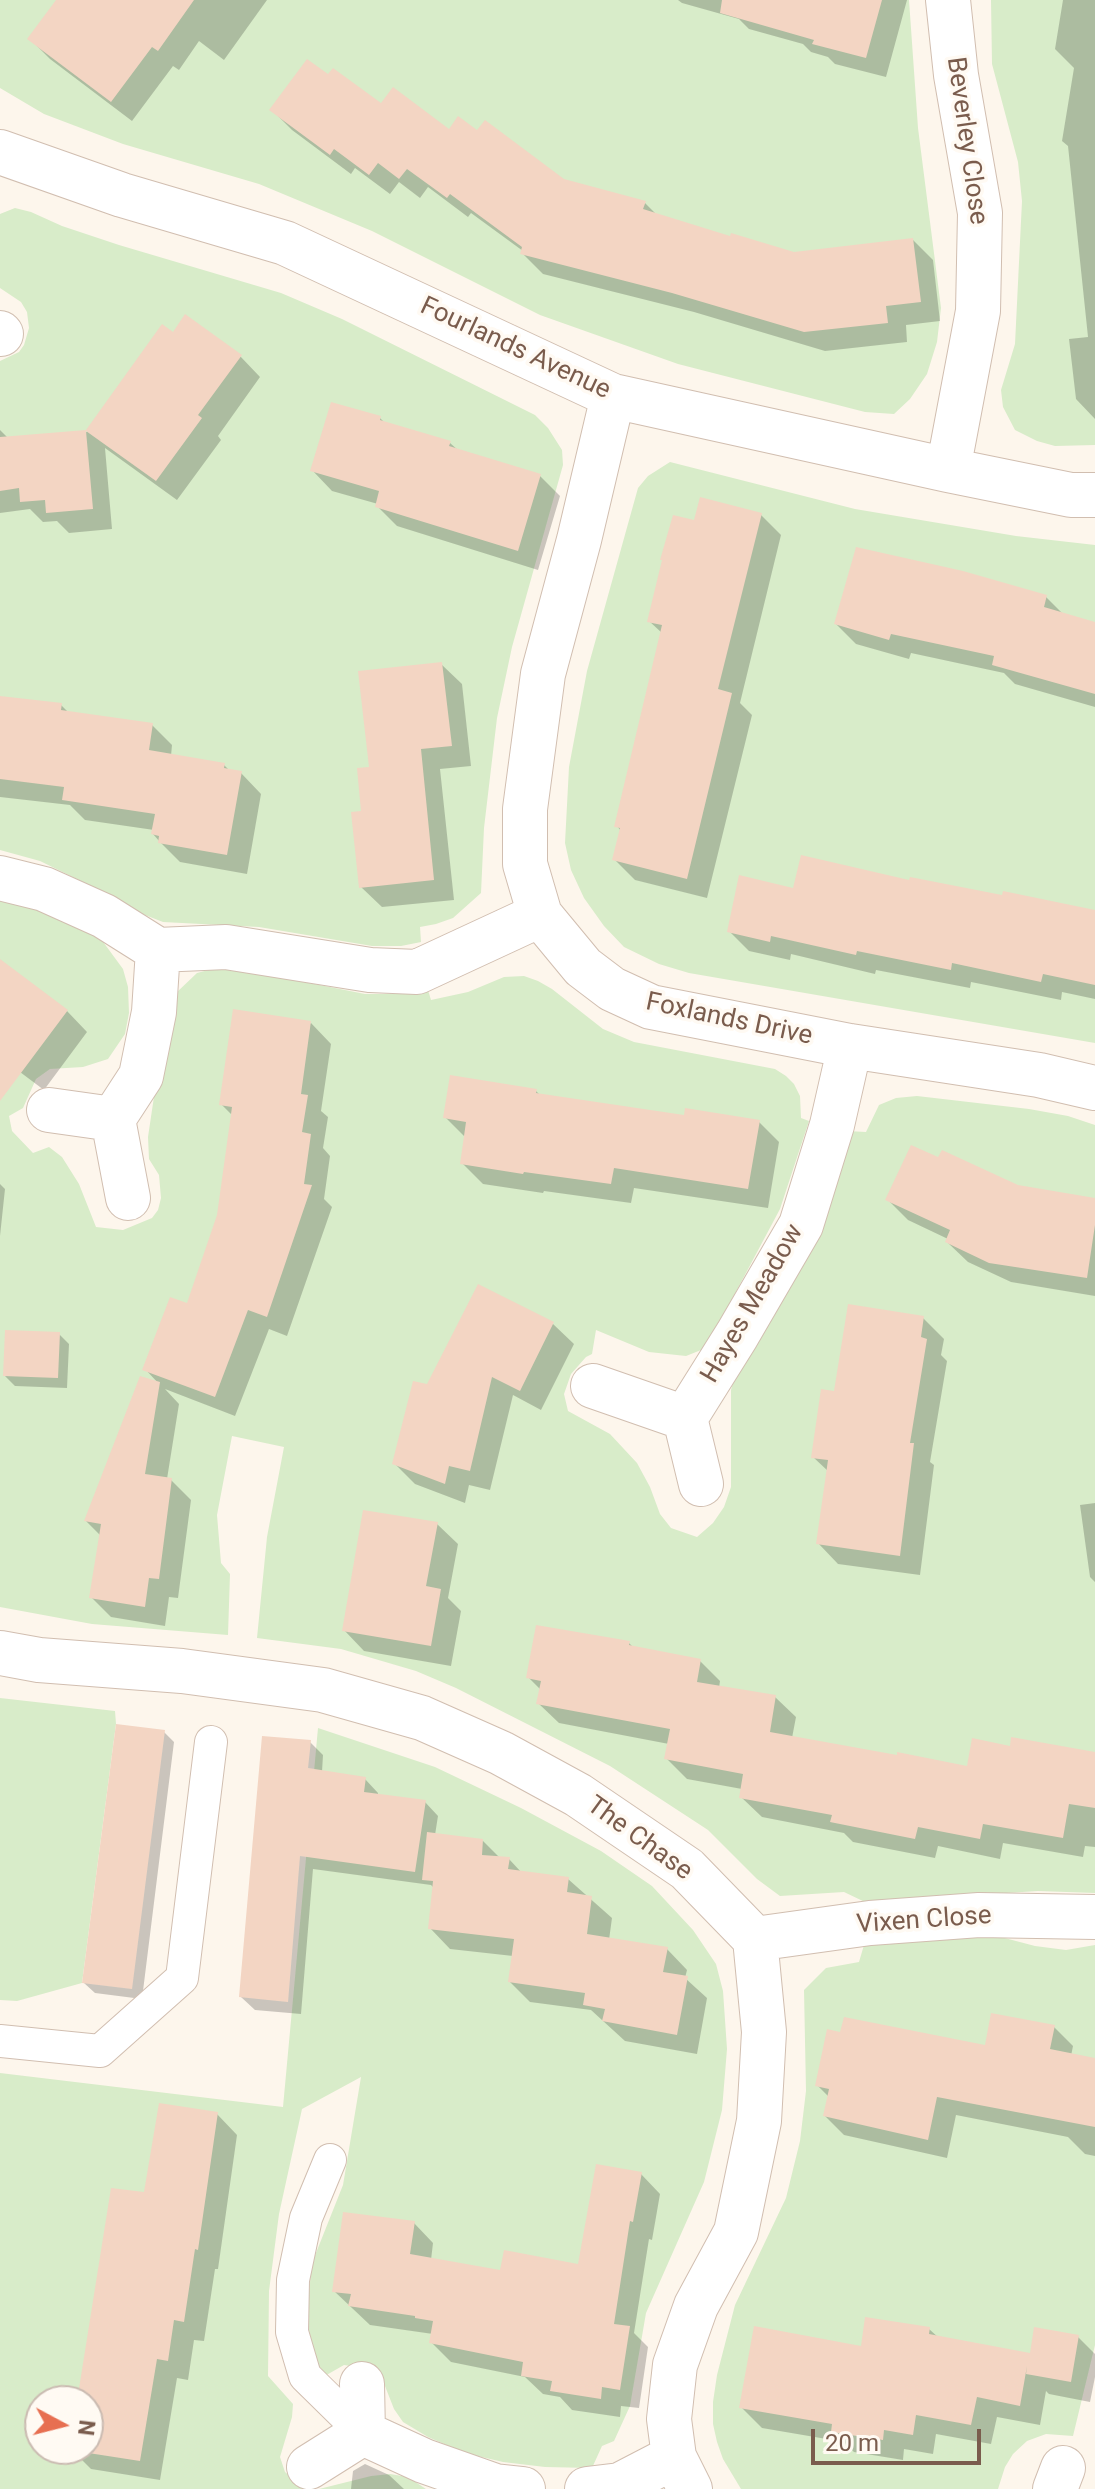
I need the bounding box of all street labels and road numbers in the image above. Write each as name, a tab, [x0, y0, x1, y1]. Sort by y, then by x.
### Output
street label: Beverley Close	[939, 55, 993, 227]
street label: Fourlands Avenue	[415, 291, 615, 407]
street label: Foxlands Drive	[643, 987, 815, 1053]
street label: Hayes Meadow	[695, 1219, 811, 1389]
street label: The Chase	[580, 1790, 698, 1888]
street label: Vixen Close	[855, 1901, 993, 1941]

